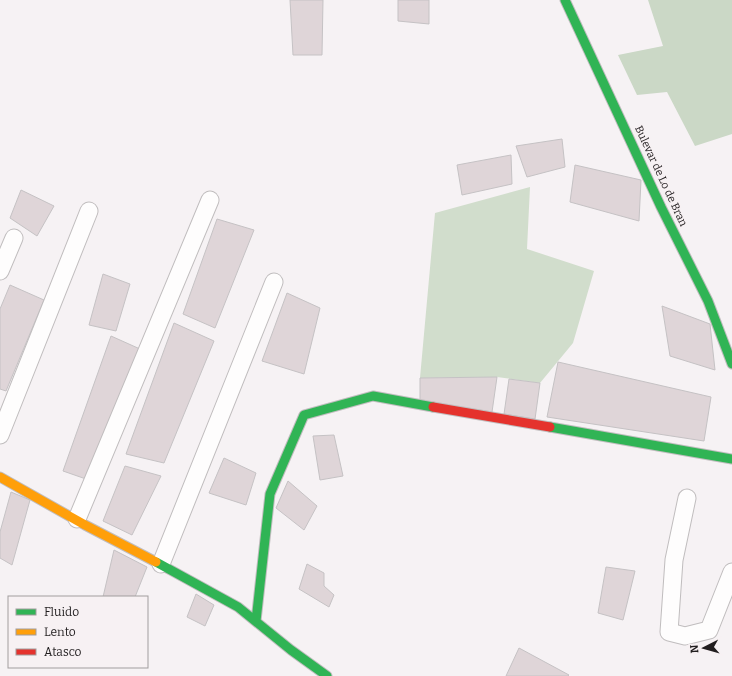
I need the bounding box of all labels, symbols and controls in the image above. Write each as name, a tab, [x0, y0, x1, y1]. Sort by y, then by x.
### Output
street label: Bulevar de Lo de Bran	[632, 124, 690, 228]
legend	[8, 596, 148, 668]
text: Fluido	[44, 605, 79, 619]
text: Lento	[44, 625, 76, 639]
north arrow	[684, 628, 724, 668]
text: N	[688, 644, 701, 654]
text: Atasco	[44, 645, 82, 659]

